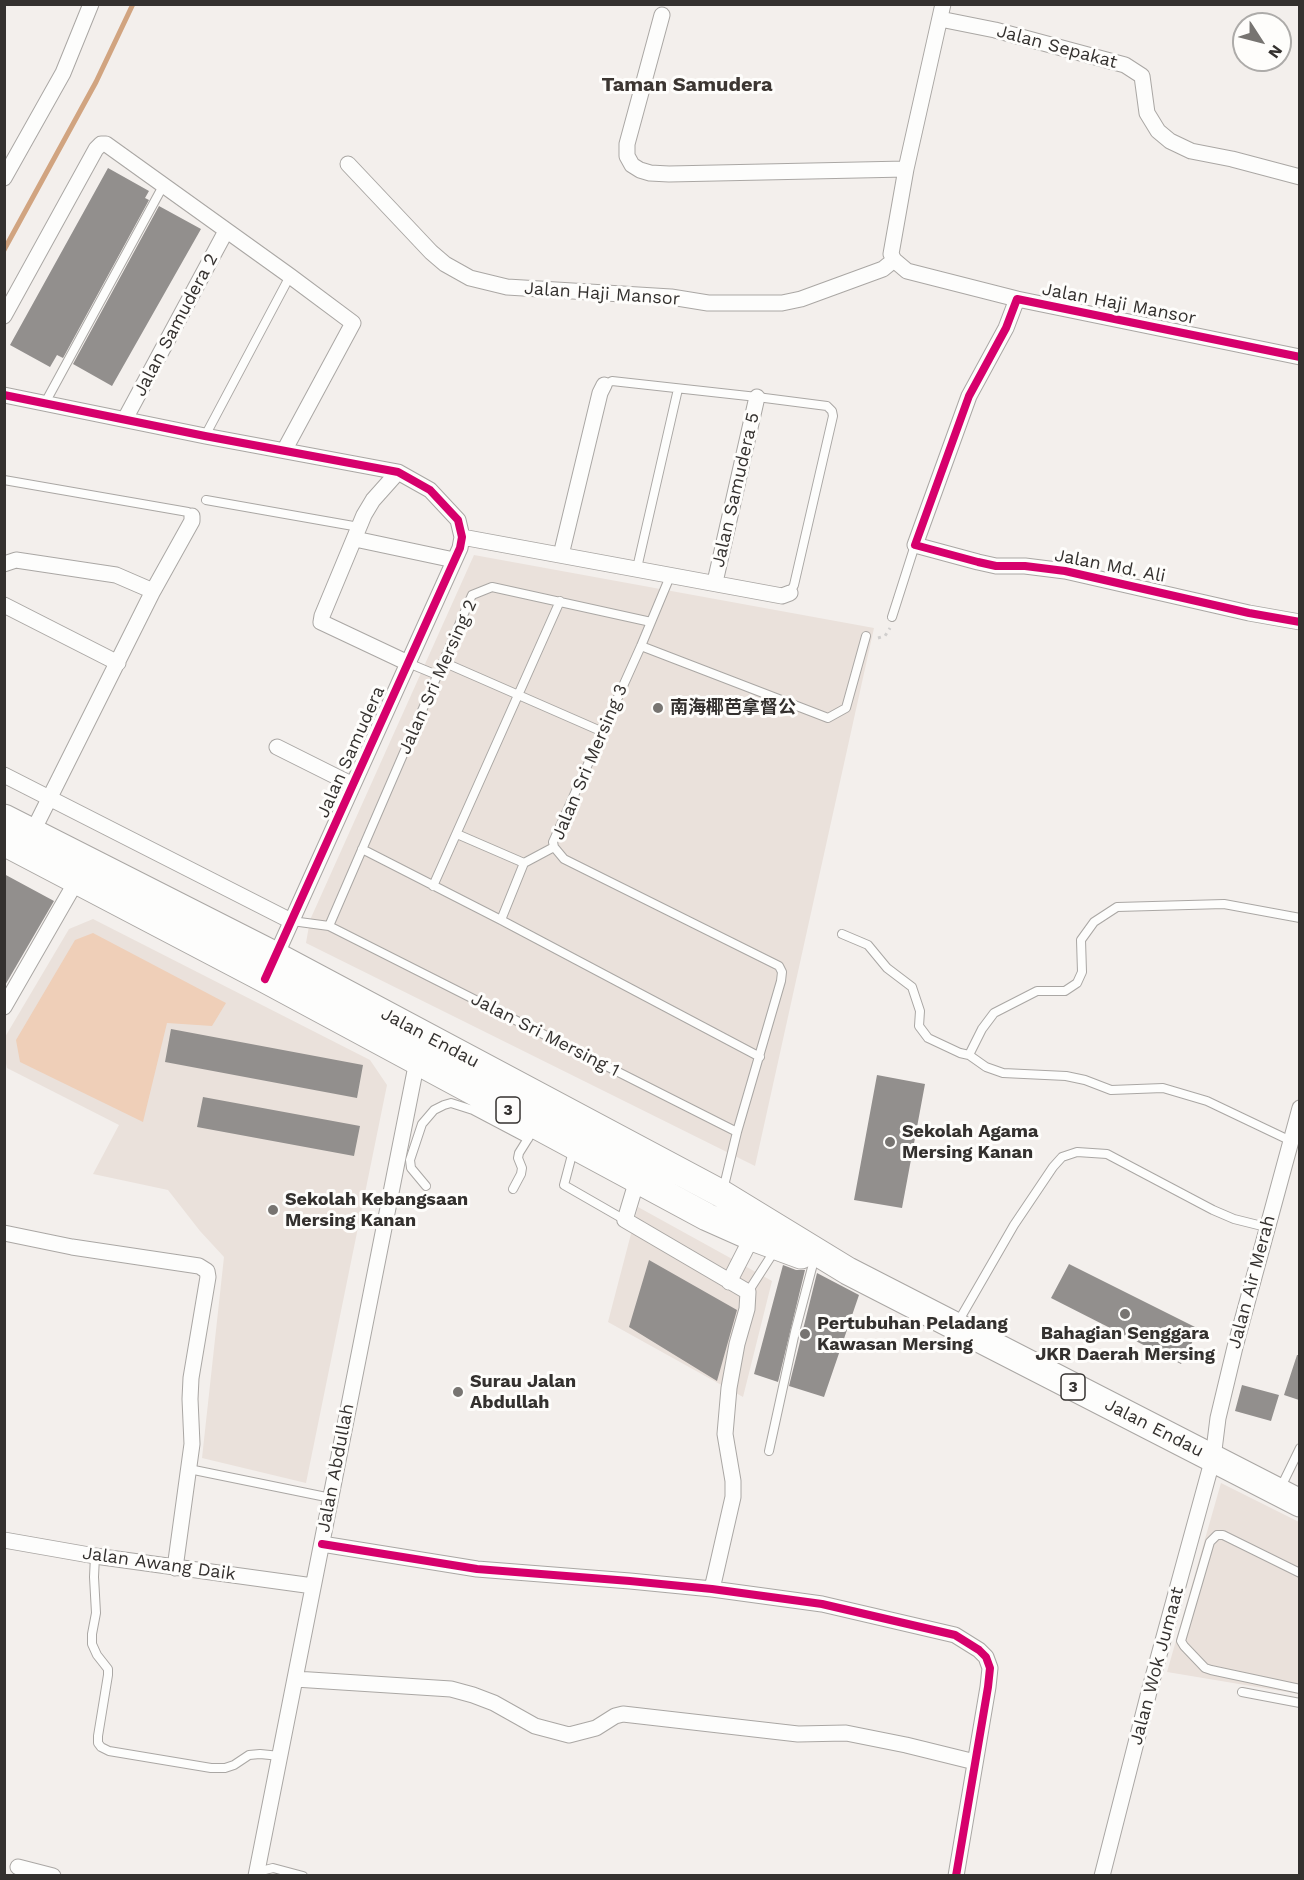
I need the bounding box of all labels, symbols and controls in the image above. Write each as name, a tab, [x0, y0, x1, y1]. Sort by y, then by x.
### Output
north arrow	[1232, 12, 1292, 72]
street label: Jalan Sepakat	[994, 21, 1120, 73]
text: N	[1264, 41, 1287, 62]
district label: Taman Samudera	[601, 73, 773, 97]
street label: Jalan Samudera 2	[129, 250, 223, 400]
street label: Jalan Haji Mansor	[523, 278, 681, 310]
street label: Jalan Haji Mansor	[1040, 278, 1198, 330]
street label: Jalan Samudera 5	[708, 410, 764, 570]
street label: Jalan Md. Ali	[1053, 545, 1167, 587]
street label: Jalan Sri Mersing 2	[394, 596, 482, 758]
street label: Jalan Sri Mersing 3	[547, 681, 633, 843]
street label: Jalan Samudera	[312, 683, 390, 821]
place label: 南海椰芭拿督公	[670, 697, 796, 719]
marker: 南海椰芭拿督公	[651, 701, 665, 715]
street label: Jalan Sri Mersing 1	[467, 988, 623, 1082]
street label: Jalan Endau	[377, 1003, 483, 1073]
road number: 3	[496, 1097, 520, 1123]
place label: Sekolah Agama Mersing Kanan	[902, 1121, 1038, 1164]
marker: Sekolah Agama Mersing Kanan	[883, 1135, 897, 1149]
place label: Sekolah Kebangsaan Mersing Kanan	[285, 1189, 468, 1232]
marker: Sekolah Kebangsaan Mersing Kanan	[266, 1203, 280, 1217]
street label: Jalan Air Merah	[1224, 1213, 1280, 1351]
marker: Bahagian Senggara JKR Daerah Mersing	[1118, 1307, 1132, 1321]
place label: Pertubuhan Peladang Kawasan Mersing	[817, 1313, 1008, 1356]
place label: Bahagian Senggara JKR Daerah Mersing	[1035, 1323, 1215, 1366]
marker: Pertubuhan Peladang Kawasan Mersing	[798, 1327, 812, 1341]
place label: Surau Jalan Abdullah	[470, 1371, 576, 1414]
road number: 3	[1061, 1374, 1085, 1400]
marker: Surau Jalan Abdullah	[451, 1385, 465, 1399]
street label: Jalan Endau	[1101, 1394, 1207, 1462]
street label: Jalan Abdullah	[313, 1402, 359, 1534]
street label: Jalan Awang Daik	[81, 1543, 237, 1585]
street label: Jalan Wok Jumaat	[1126, 1585, 1188, 1747]

